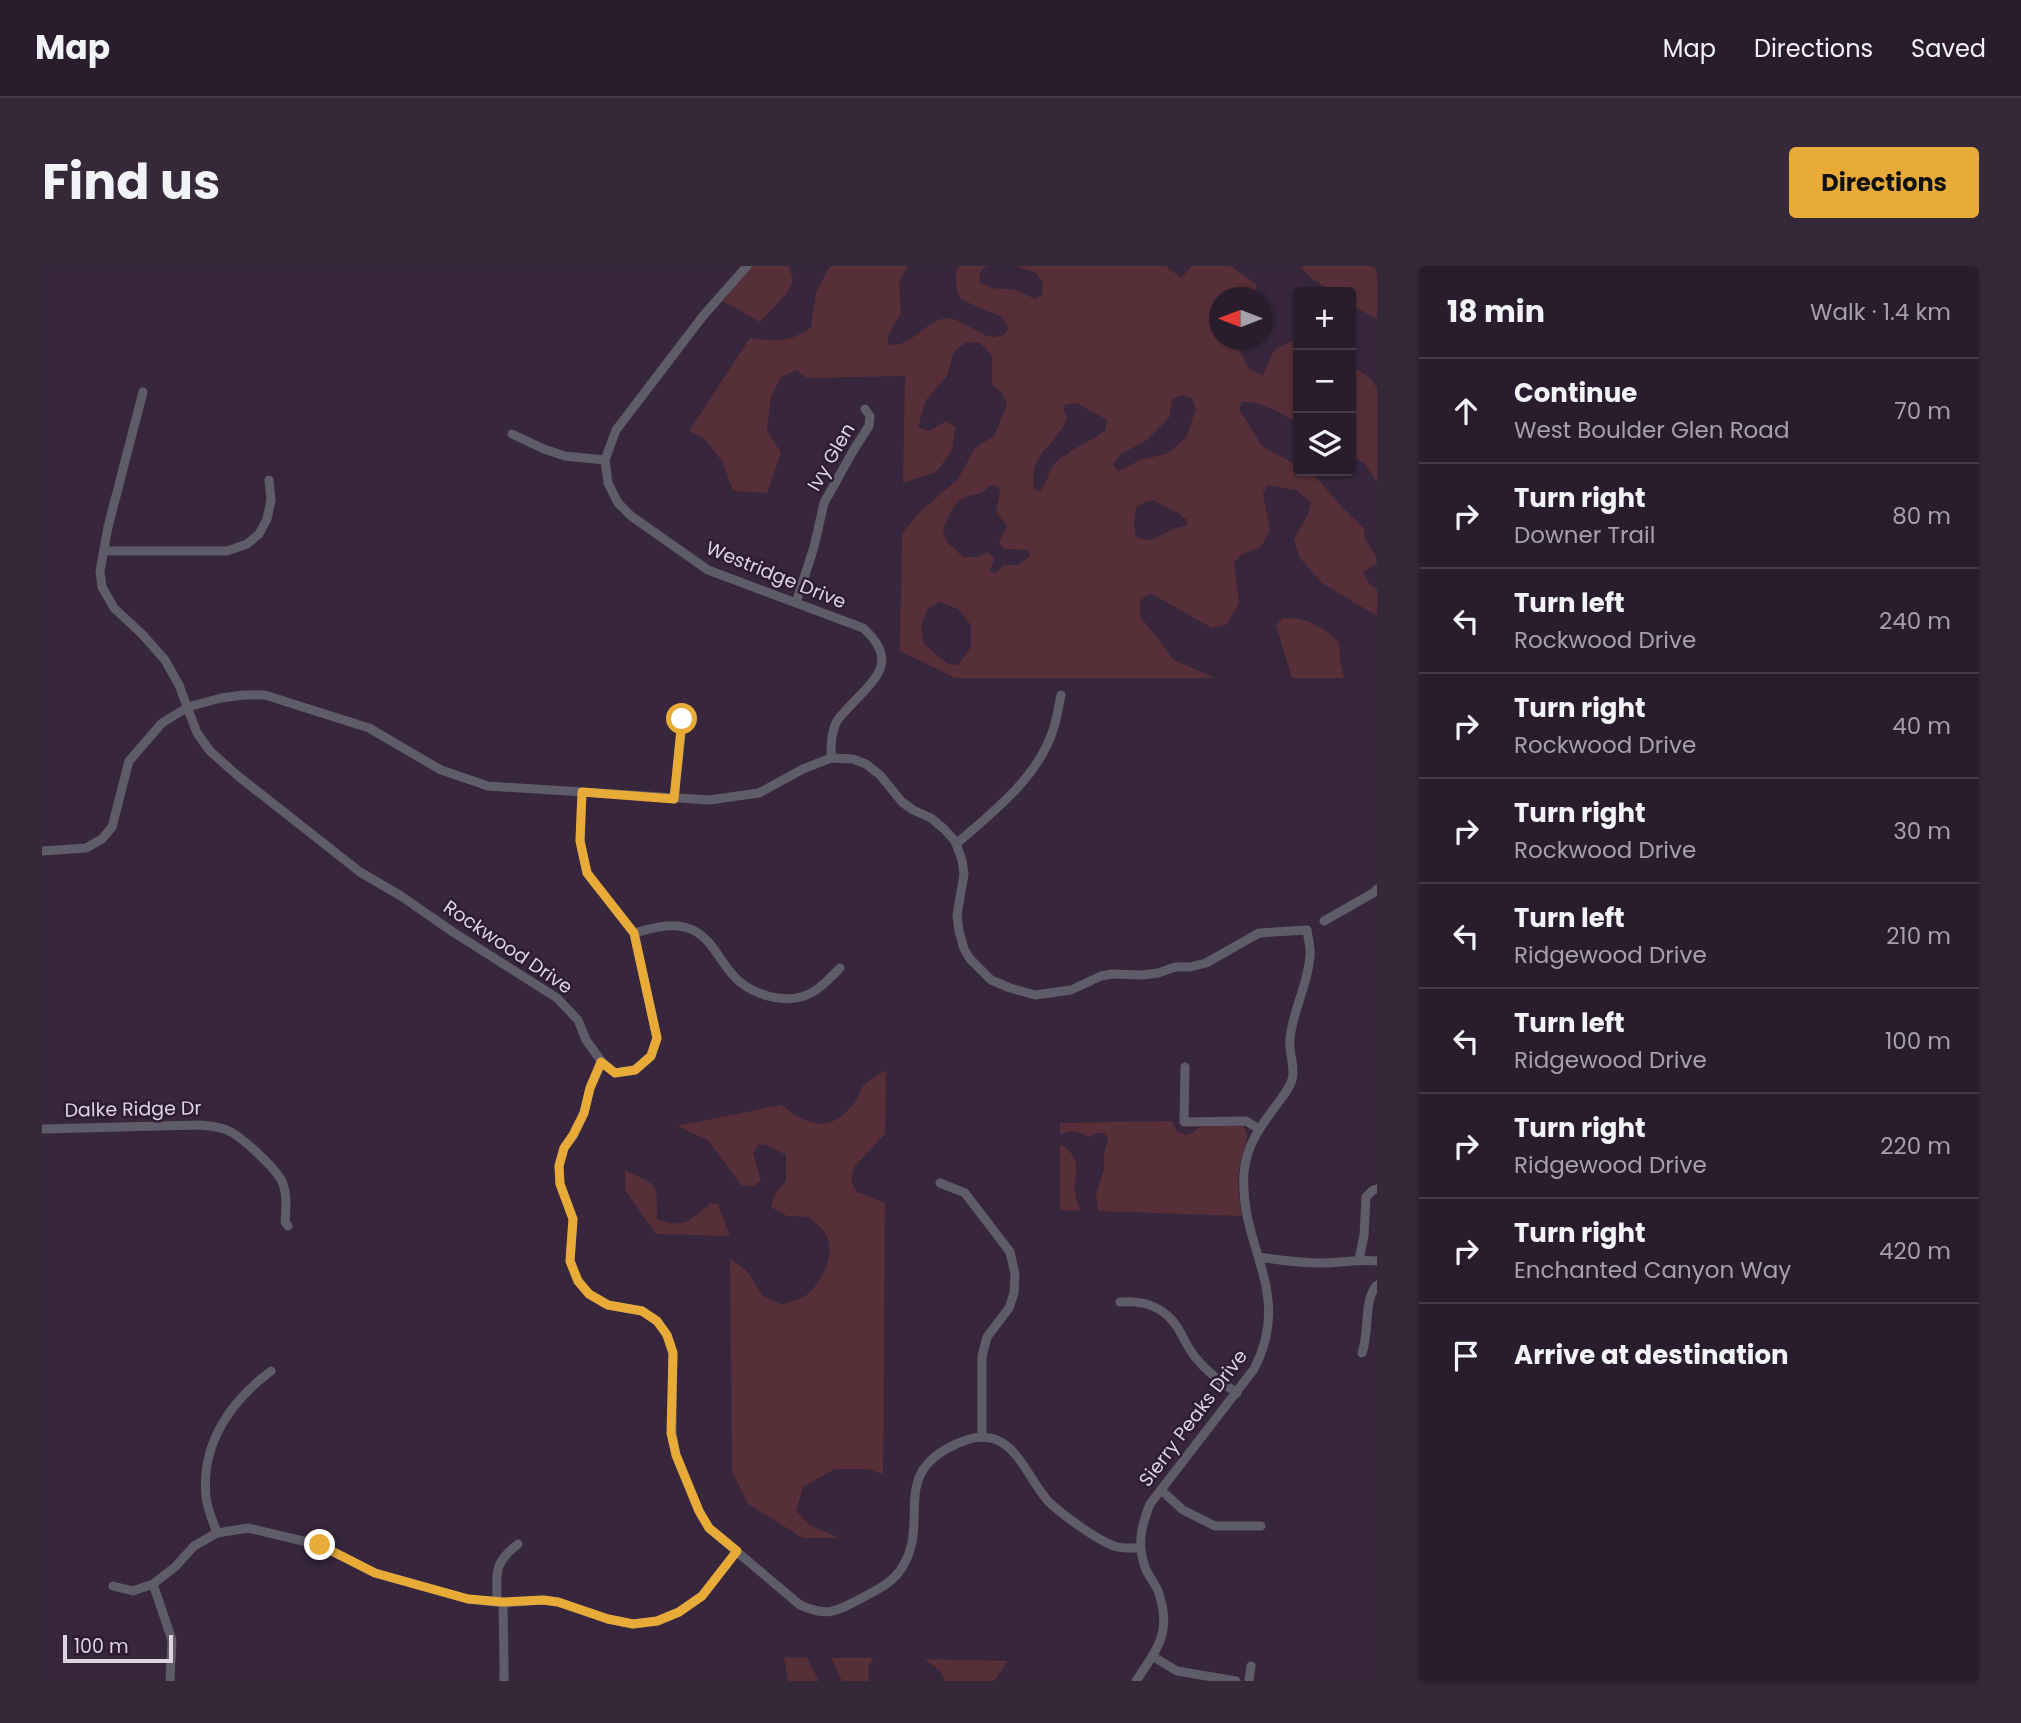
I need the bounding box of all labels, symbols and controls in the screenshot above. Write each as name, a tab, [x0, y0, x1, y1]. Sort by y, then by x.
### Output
text: Map	[35, 24, 110, 71]
text: Map	[1663, 32, 1716, 65]
text: Directions	[1754, 32, 1873, 65]
text: Saved	[1911, 32, 1986, 65]
button: Directions	[1789, 147, 1979, 218]
text: Find us	[42, 148, 220, 216]
north arrow	[1209, 287, 1272, 350]
map controls	[1293, 287, 1356, 476]
button: +	[1293, 287, 1356, 350]
text: 18 min	[1447, 290, 1545, 333]
text: Walk · 1.4 km	[1810, 296, 1951, 328]
button: −	[1293, 350, 1356, 413]
text: Continue	[1514, 375, 1637, 411]
icon: ahead	[1447, 392, 1485, 430]
text: 70 m	[1894, 395, 1951, 427]
button: layers	[1293, 413, 1356, 476]
text: West Boulder Glen Road	[1514, 414, 1789, 446]
street label: Ivy Glen	[801, 418, 861, 496]
text: Turn right	[1514, 480, 1646, 516]
icon: right	[1447, 497, 1485, 535]
text: 80 m	[1892, 500, 1951, 532]
text: Downer Trail	[1514, 519, 1655, 551]
street label: Westridge Drive	[702, 535, 850, 615]
text: Turn left	[1514, 585, 1625, 621]
icon: left	[1447, 602, 1485, 640]
text: 240 m	[1879, 605, 1951, 637]
text: Rockwood Drive	[1514, 624, 1696, 656]
text: Turn right	[1514, 690, 1646, 726]
route start	[666, 703, 697, 734]
icon: right	[1447, 707, 1485, 745]
text: 40 m	[1892, 710, 1951, 742]
text: Rockwood Drive	[1514, 729, 1696, 761]
text: Turn right	[1514, 795, 1646, 831]
icon: right	[1447, 812, 1485, 850]
text: 30 m	[1893, 815, 1951, 847]
text: Rockwood Drive	[1514, 834, 1696, 866]
street label: Rockwood Drive	[438, 894, 578, 1000]
text: Turn left	[1514, 900, 1625, 936]
icon: left	[1447, 917, 1485, 955]
text: 210 m	[1886, 920, 1951, 952]
text: Ridgewood Drive	[1514, 939, 1707, 971]
text: Turn left	[1514, 1005, 1625, 1041]
icon: left	[1447, 1022, 1485, 1060]
text: 100 m	[1885, 1025, 1951, 1057]
text: Ridgewood Drive	[1514, 1044, 1707, 1076]
street label: Dalke Ridge Dr	[64, 1094, 202, 1124]
text: Turn right	[1514, 1110, 1646, 1146]
icon: right	[1447, 1127, 1485, 1165]
text: 220 m	[1880, 1130, 1951, 1162]
text: Ridgewood Drive	[1514, 1149, 1707, 1181]
text: Turn right	[1514, 1215, 1646, 1251]
icon: right	[1447, 1232, 1485, 1270]
text: 420 m	[1879, 1235, 1951, 1267]
text: Enchanted Canyon Way	[1514, 1254, 1791, 1286]
icon: arrive	[1447, 1337, 1485, 1375]
text: Arrive at destination	[1514, 1337, 1789, 1373]
street label: Sierry Peaks Drive	[1132, 1344, 1254, 1492]
route end	[304, 1529, 335, 1560]
scale bar	[63, 1632, 173, 1664]
text: 100 m	[74, 1633, 129, 1660]

